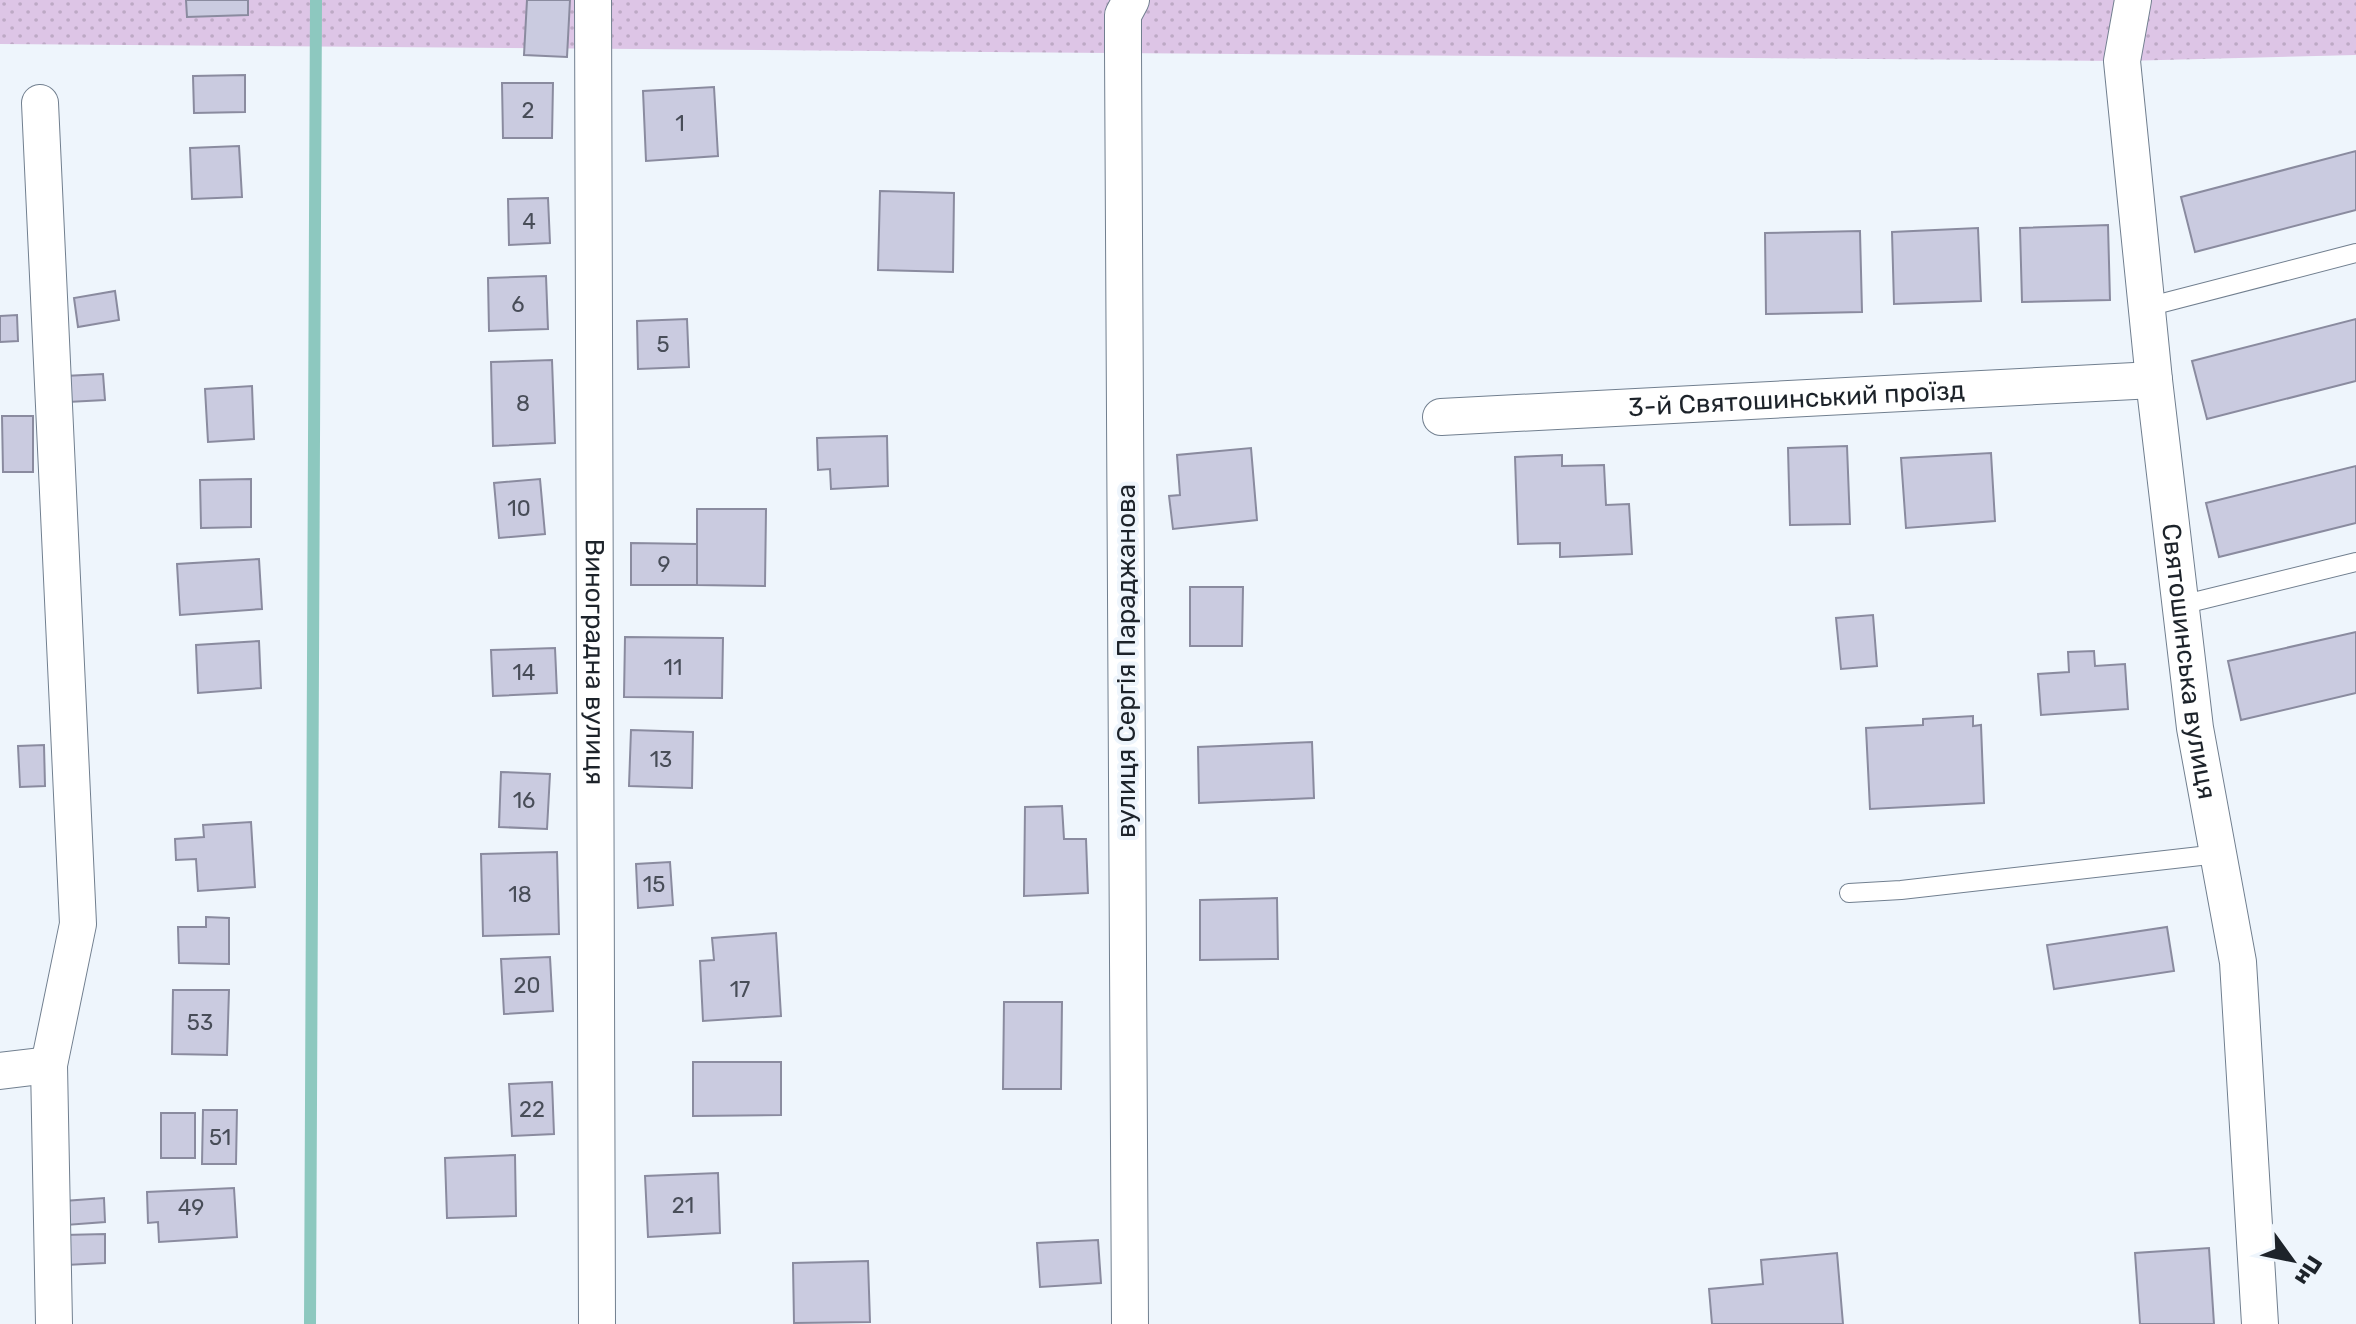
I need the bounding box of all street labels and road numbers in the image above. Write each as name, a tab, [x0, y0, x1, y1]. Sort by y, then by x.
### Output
street label: 3-й Святошинський проїзд	[1627, 375, 1966, 423]
street label: вулиця Сергія Параджанова	[1111, 484, 1142, 838]
street label: Святошинська вулиця	[2155, 522, 2223, 802]
street label: Виноградна вулиця	[579, 539, 610, 785]

